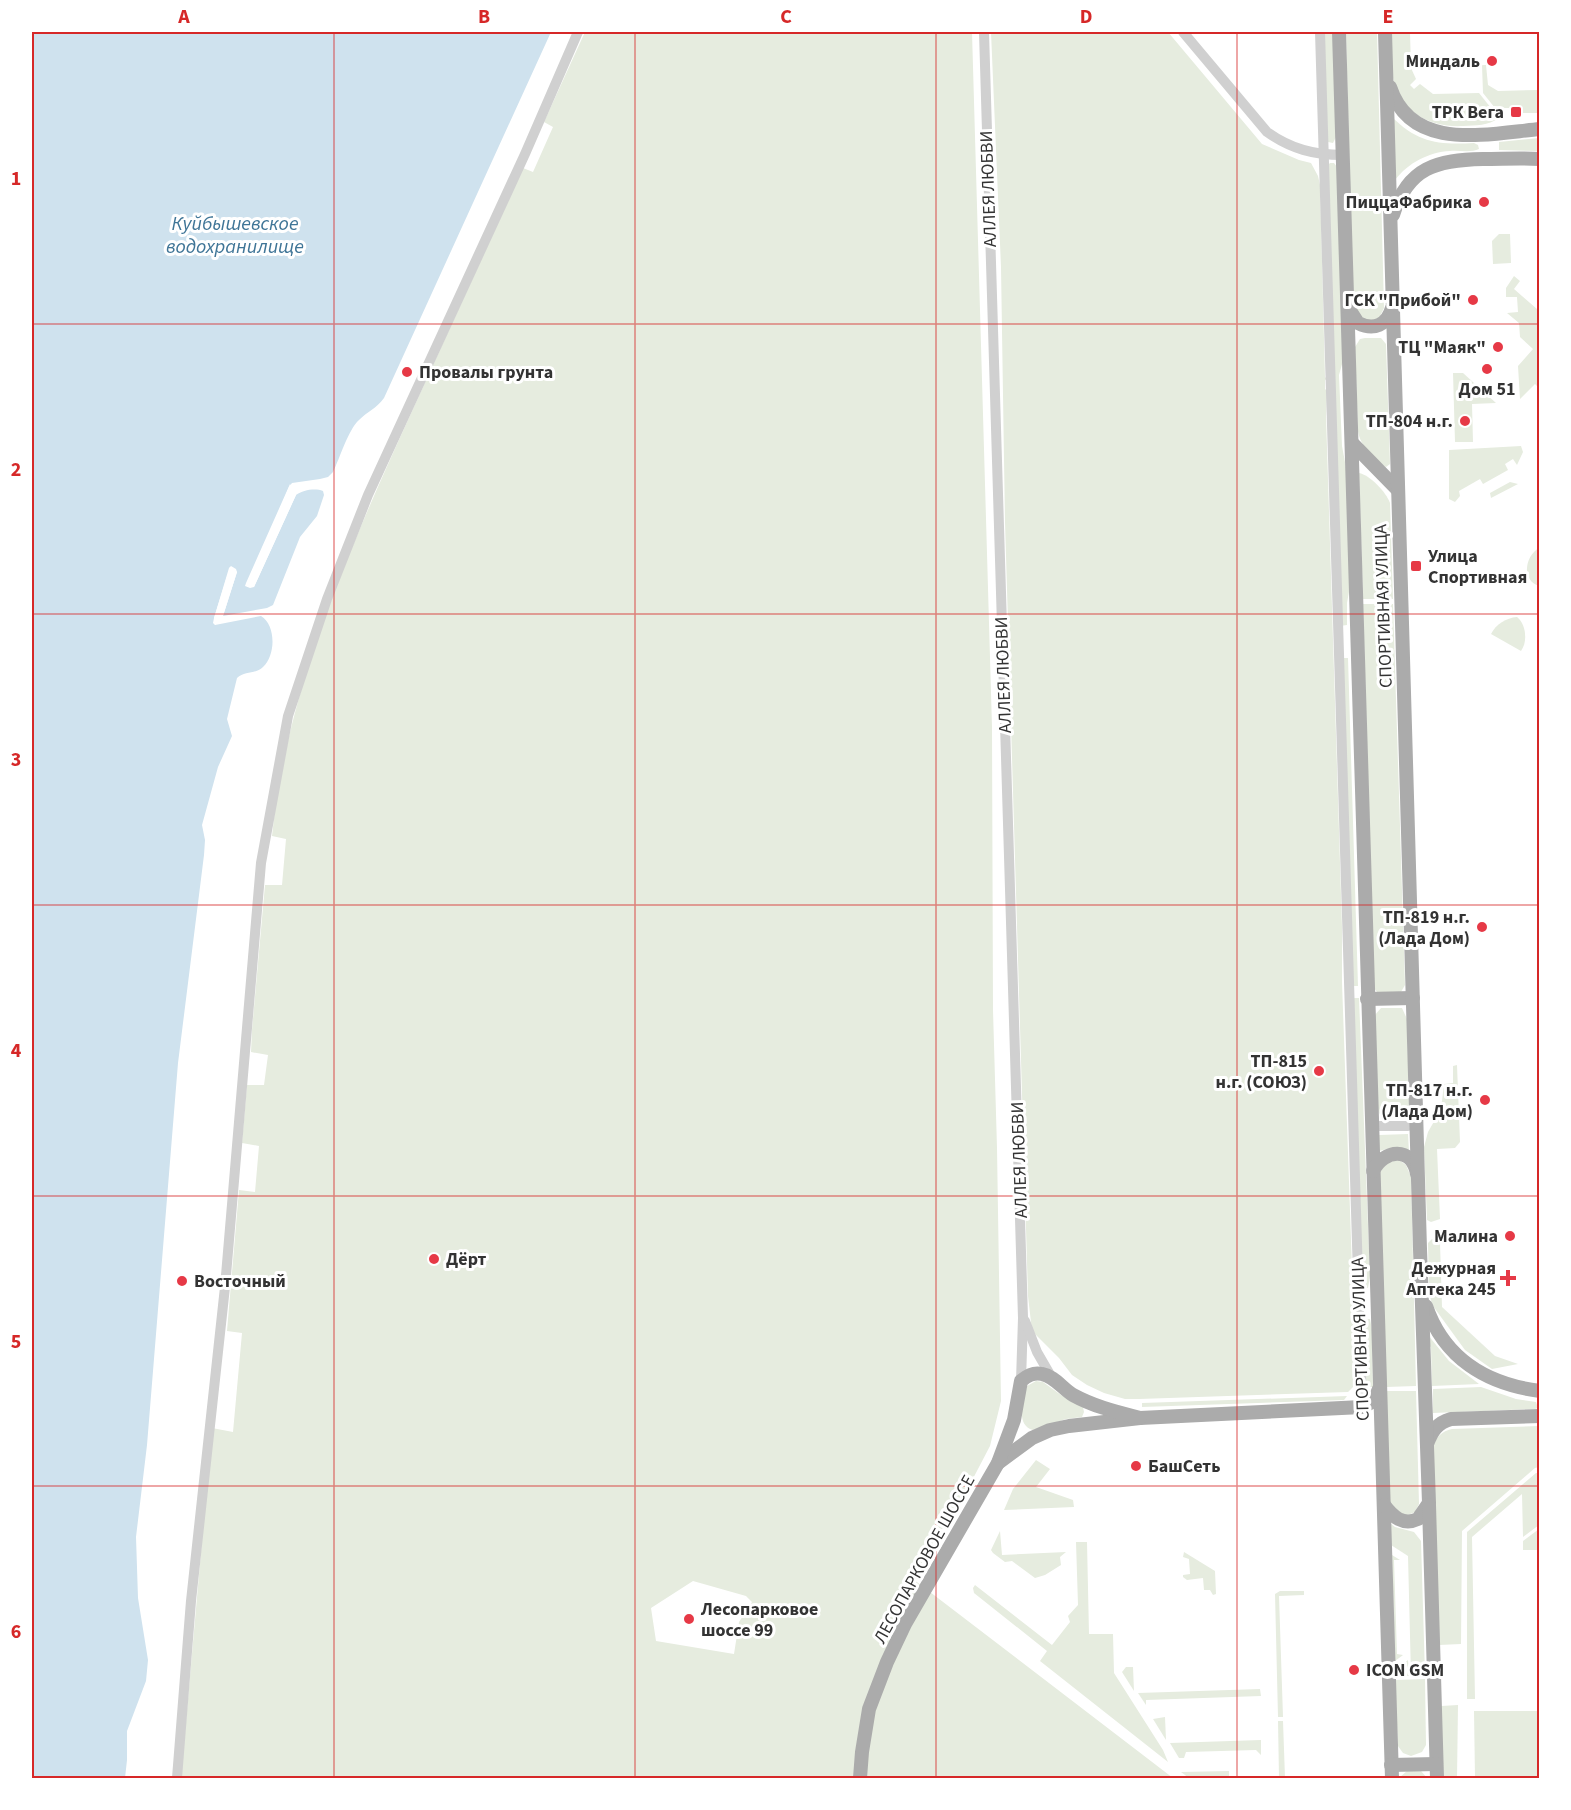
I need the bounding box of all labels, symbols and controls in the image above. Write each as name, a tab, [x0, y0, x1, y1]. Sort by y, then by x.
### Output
text: A	[177, 3, 190, 31]
text: B	[478, 3, 490, 31]
text: C	[780, 3, 792, 31]
text: D	[1080, 3, 1092, 31]
text: E	[1383, 3, 1393, 31]
place label: Миндаль	[1406, 49, 1480, 74]
marker: Миндаль	[1485, 54, 1499, 68]
place label: ТРК Вега	[1432, 100, 1504, 125]
marker: ТРК Вега	[1509, 105, 1523, 119]
street label: АЛЛЕЯ ЛЮБВИ	[974, 130, 1003, 248]
text: 1	[11, 165, 21, 193]
place label: ПиццаФабрика	[1346, 190, 1472, 215]
marker: ПиццаФабрика	[1477, 195, 1491, 209]
water label: Куйбышевское водохранилище	[166, 210, 304, 261]
place label: ГСК "Прибой"	[1344, 288, 1461, 313]
marker: ГСК "Прибой"	[1466, 293, 1480, 307]
place label: ТЦ "Маяк"	[1398, 335, 1486, 360]
marker: ТЦ "Маяк"	[1491, 340, 1505, 354]
place label: Провалы грунта	[419, 360, 553, 385]
marker: Дом 51	[1480, 362, 1494, 376]
marker: Провалы грунта	[400, 365, 414, 379]
place label: Дом 51	[1459, 377, 1515, 402]
place label: ТП-804 н.г.	[1366, 409, 1453, 434]
marker: ТП-804 н.г.	[1458, 414, 1472, 428]
text: 2	[11, 456, 21, 484]
street label: СПОРТИВНАЯ УЛИЦА	[1368, 523, 1399, 688]
place label: Улица Спортивная	[1428, 544, 1527, 590]
marker: Улица Спортивная	[1409, 559, 1423, 573]
street label: АЛЛЕЯ ЛЮБВИ	[989, 616, 1018, 734]
text: 3	[11, 746, 21, 774]
place label: ТП-819 н.г. (Лада Дом)	[1378, 905, 1470, 951]
marker: ТП-819 н.г. (Лада Дом)	[1475, 920, 1489, 934]
text: 4	[11, 1037, 22, 1065]
place label: ТП-815 н.г. (СОЮЗ)	[1215, 1049, 1307, 1095]
marker: ТП-815 н.г. (СОЮЗ)	[1312, 1064, 1326, 1078]
place label: ТП-817 н.г. (Лада Дом)	[1381, 1078, 1473, 1124]
marker: ТП-817 н.г. (Лада Дом)	[1478, 1093, 1492, 1107]
street label: АЛЛЕЯ ЛЮБВИ	[1005, 1101, 1034, 1219]
place label: Малина	[1434, 1224, 1498, 1249]
marker: Малина	[1503, 1229, 1517, 1243]
place label: Дёрт	[446, 1247, 487, 1272]
marker: Дёрт	[427, 1252, 441, 1266]
street label: СПОРТИВНАЯ УЛИЦА	[1345, 1256, 1376, 1421]
place label: Дежурная Аптека 245	[1405, 1256, 1496, 1302]
place label: Восточный	[194, 1269, 286, 1294]
marker: Дежурная Аптека 245	[1501, 1271, 1515, 1285]
marker: Восточный	[175, 1274, 189, 1288]
text: 5	[11, 1328, 21, 1356]
place label: БашСеть	[1148, 1454, 1221, 1479]
marker: БашСеть	[1129, 1459, 1143, 1473]
street label: ЛЕСОПАРКОВОЕ ШОССЕ	[868, 1470, 981, 1648]
place label: Лесопарковое шоссе 99	[700, 1597, 818, 1643]
marker: Лесопарковое шоссе 99	[682, 1612, 696, 1626]
text: 6	[11, 1618, 21, 1646]
place label: ICON GSM	[1366, 1658, 1444, 1683]
marker: ICON GSM	[1347, 1663, 1361, 1677]

